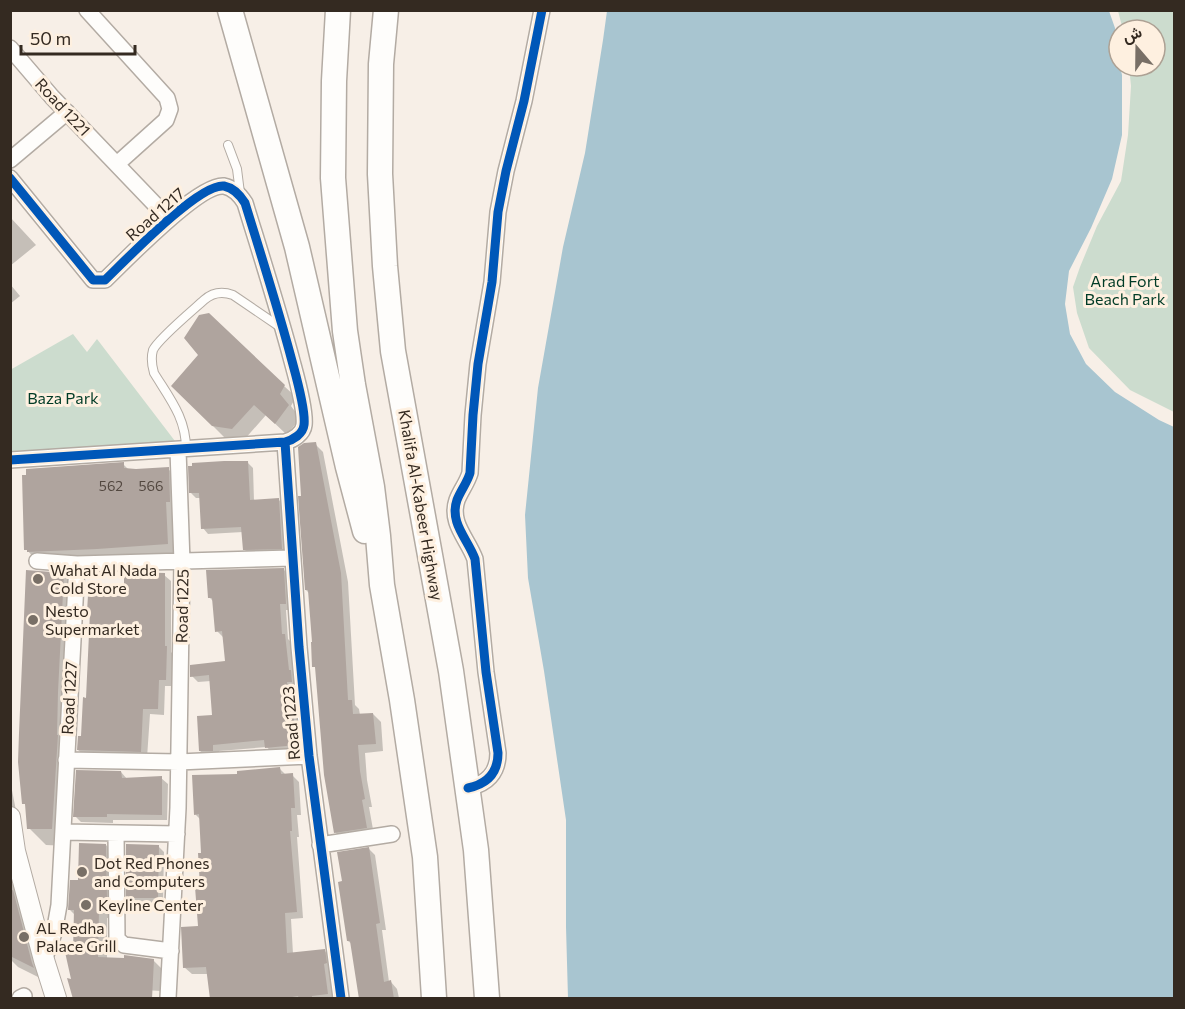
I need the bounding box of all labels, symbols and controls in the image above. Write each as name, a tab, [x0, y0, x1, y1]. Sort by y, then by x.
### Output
scale bar	[21, 18, 135, 56]
north arrow	[1107, 18, 1167, 78]
text: ش	[1119, 21, 1144, 47]
text: 50 m	[30, 27, 71, 49]
street label: Road 1221	[32, 74, 95, 139]
street label: Road 1217	[121, 183, 188, 244]
park label: Arad Fort Beach Park	[1085, 271, 1166, 308]
park label: Baza Park	[27, 388, 99, 407]
street label: Khalifa Al-Kabeer Highway	[395, 408, 448, 602]
house number: 562	[99, 477, 123, 494]
house number: 566	[138, 477, 164, 494]
place label: Wahat Al Nada Cold Store	[50, 560, 157, 597]
street label: Road 1225	[171, 569, 192, 643]
marker: Wahat Al Nada Cold Store	[31, 572, 45, 586]
place label: Nesto Supermarket	[45, 601, 140, 638]
marker: Nesto Supermarket	[26, 613, 40, 627]
street label: Road 1227	[57, 661, 80, 735]
street label: Road 1223	[278, 685, 303, 761]
place label: Dot Red Phones and Computers	[94, 853, 209, 890]
marker: Dot Red Phones and Computers	[75, 865, 89, 879]
place label: Keyline Center	[98, 895, 204, 914]
marker: Keyline Center	[79, 898, 93, 912]
place label: AL Redha Palace Grill	[36, 918, 117, 955]
marker: AL Redha Palace Grill	[17, 930, 31, 944]

